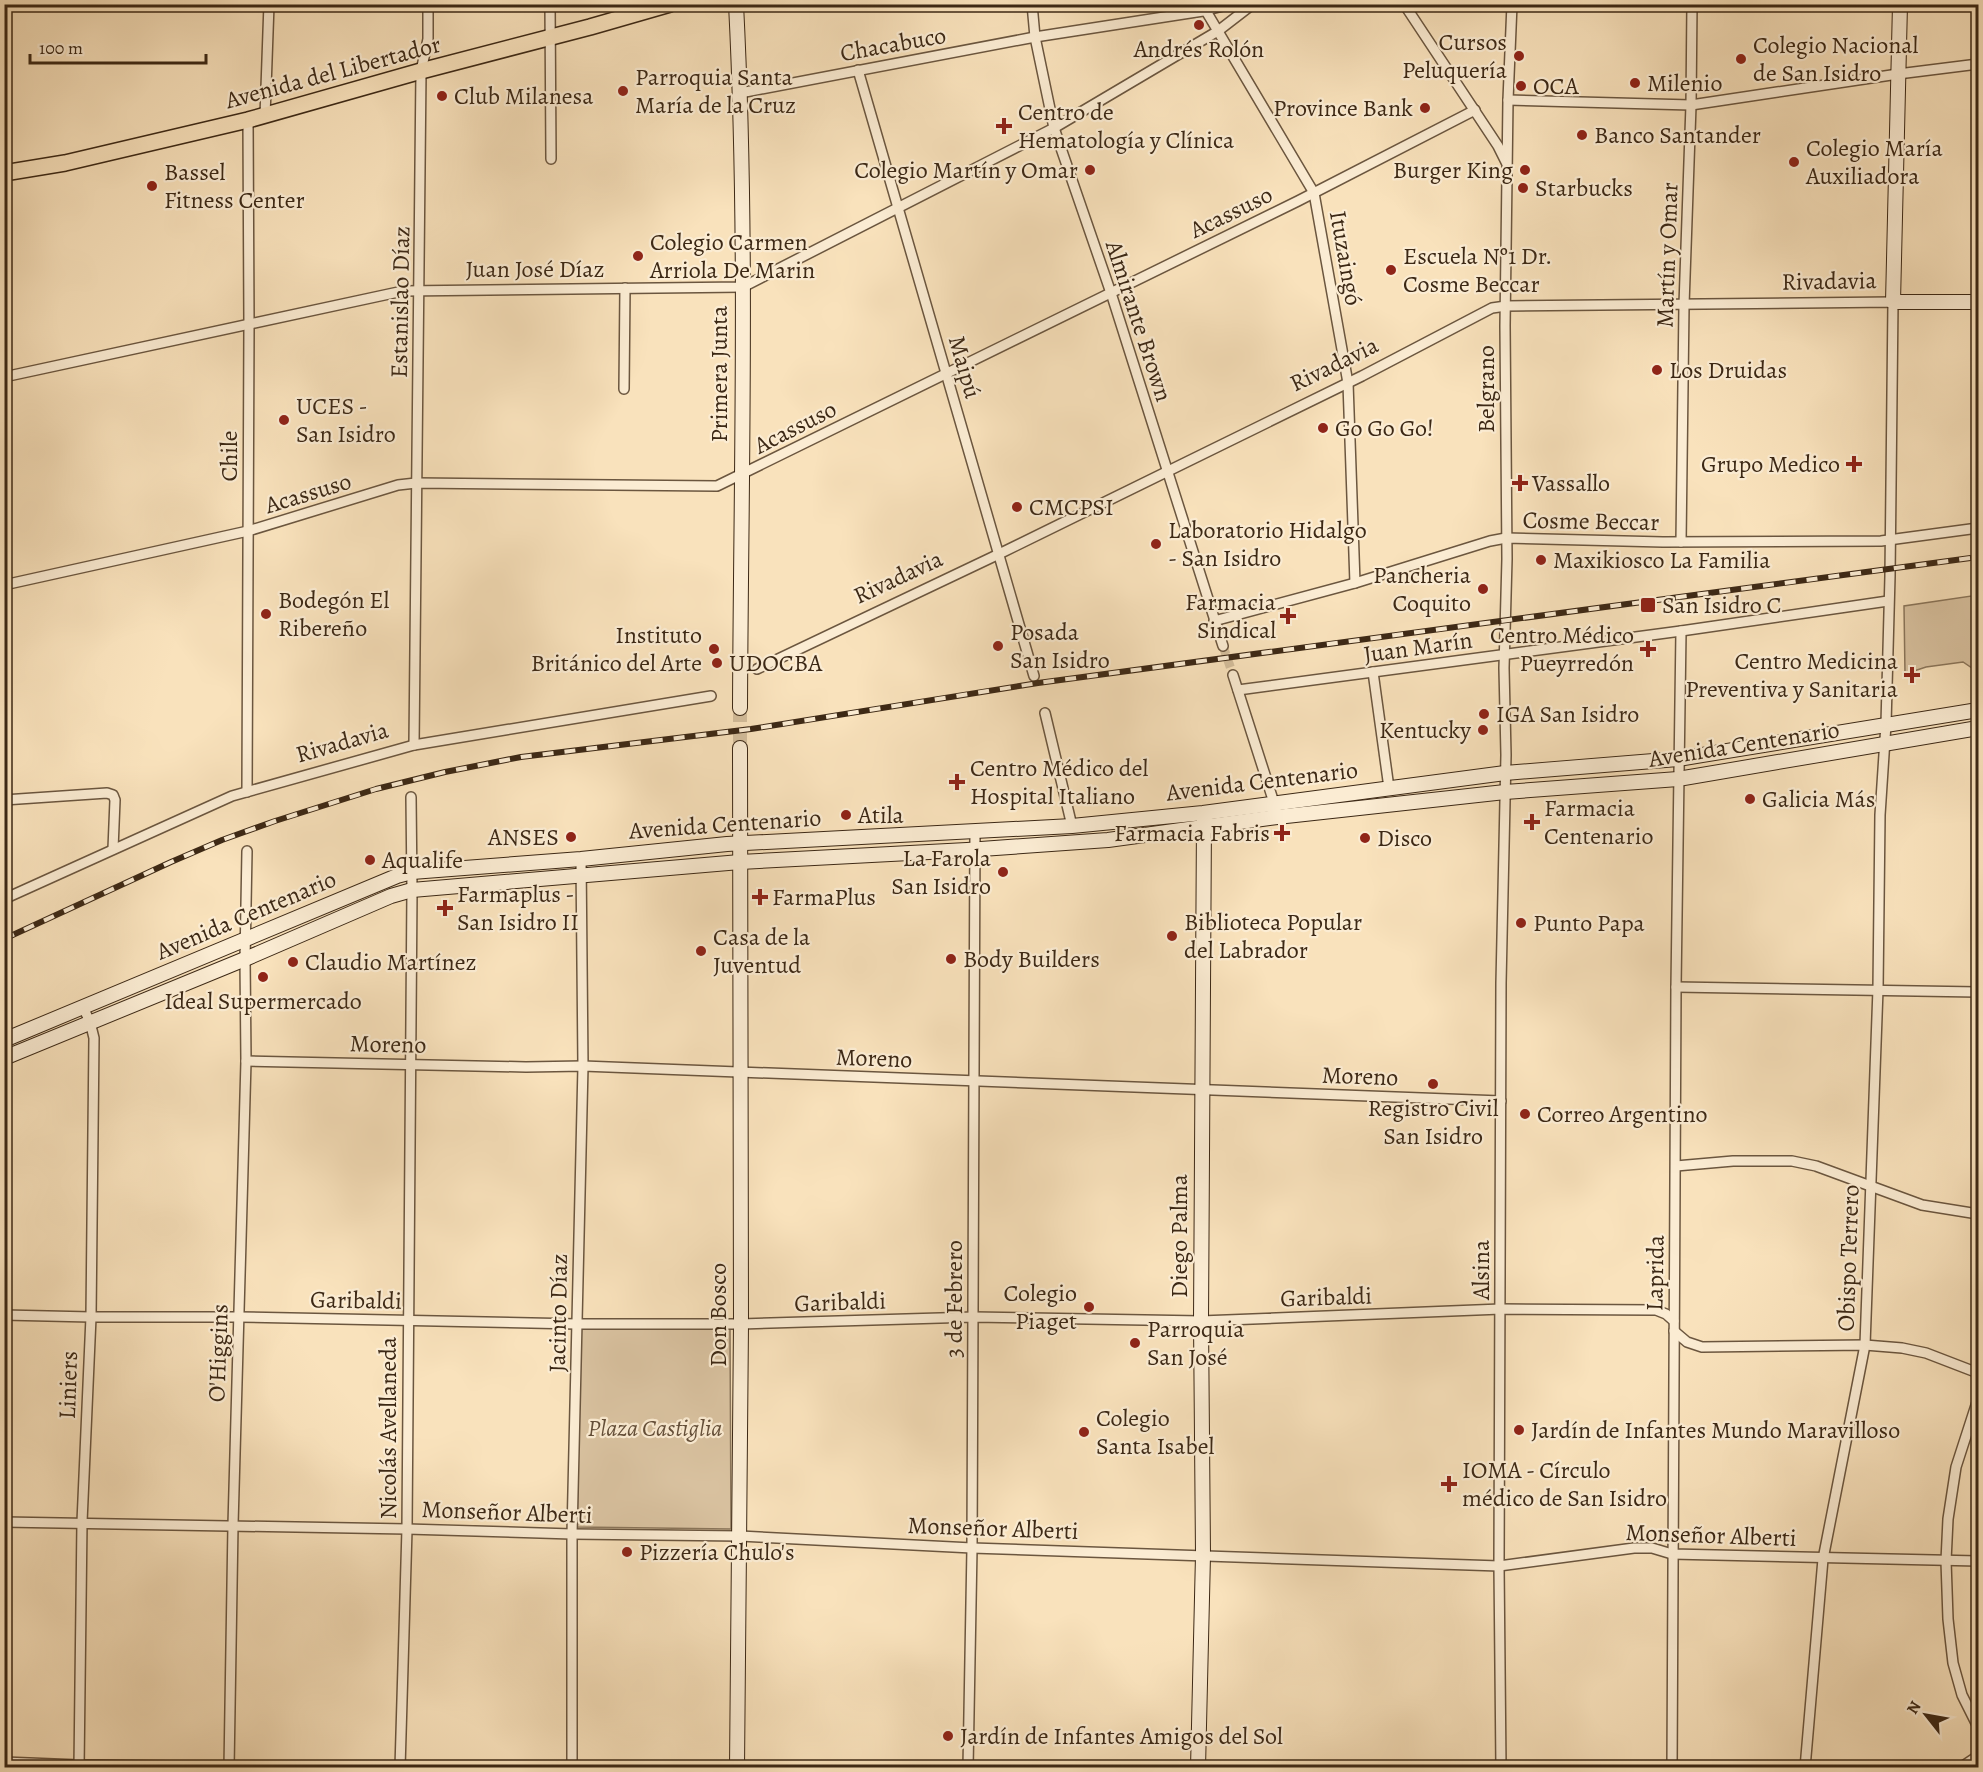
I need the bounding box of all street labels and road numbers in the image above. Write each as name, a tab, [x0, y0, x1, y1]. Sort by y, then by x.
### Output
street label: Chacabuco	[837, 19, 949, 69]
street label: Avenida del Libertador	[221, 28, 444, 116]
street label: Acassuso	[1183, 178, 1278, 246]
street label: Martín y Omar	[1648, 182, 1686, 328]
street label: Ituzaingó	[1322, 208, 1370, 308]
street label: Estanislao Díaz	[383, 226, 417, 378]
street label: Almirante Brown	[1098, 235, 1180, 406]
street label: Juan José Díaz	[465, 253, 605, 285]
street label: Rivadavia	[1781, 264, 1878, 298]
street label: Primera Junta	[703, 305, 735, 442]
street label: Rivadavia	[1284, 328, 1384, 399]
street label: Maipú	[941, 332, 989, 402]
street label: Belgrano	[1470, 345, 1502, 433]
street label: Acassuso	[747, 393, 842, 462]
street label: Chile	[213, 430, 245, 482]
street label: Acassuso	[260, 465, 355, 522]
street label: Cosme Beccar	[1522, 504, 1660, 538]
street label: Rivadavia	[848, 542, 949, 612]
street label: Juan Marín	[1362, 624, 1474, 670]
street label: Rivadavia	[292, 713, 393, 770]
street label: Avenida Centenario	[1645, 713, 1842, 775]
street label: Avenida Centenario	[1163, 753, 1360, 809]
street label: Avenida Centenario	[627, 801, 822, 847]
street label: Avenida Centenario	[150, 863, 341, 968]
street label: Moreno	[349, 1027, 427, 1061]
street label: Moreno	[835, 1041, 913, 1075]
street label: Moreno	[1321, 1059, 1399, 1093]
street label: Diego Palma	[1163, 1173, 1195, 1298]
street label: Obispo Terrero	[1829, 1184, 1867, 1332]
street label: Laprida	[1638, 1234, 1672, 1311]
street label: Alsina	[1465, 1239, 1497, 1301]
street label: 3 de Febrero	[938, 1240, 970, 1358]
street label: Jacinto Díaz	[541, 1253, 575, 1373]
street label: Don Bosco	[702, 1263, 734, 1367]
street label: Garibaldi	[1280, 1279, 1372, 1315]
street label: Garibaldi	[310, 1283, 402, 1317]
street label: Garibaldi	[794, 1284, 886, 1320]
street label: O'Higgins	[200, 1303, 236, 1403]
street label: Nicolás Avellaneda	[372, 1336, 404, 1519]
street label: Liniers	[51, 1350, 85, 1420]
street label: Monseñor Alberti	[421, 1493, 593, 1531]
street label: Monseñor Alberti	[907, 1509, 1079, 1547]
street label: Monseñor Alberti	[1625, 1516, 1797, 1554]

